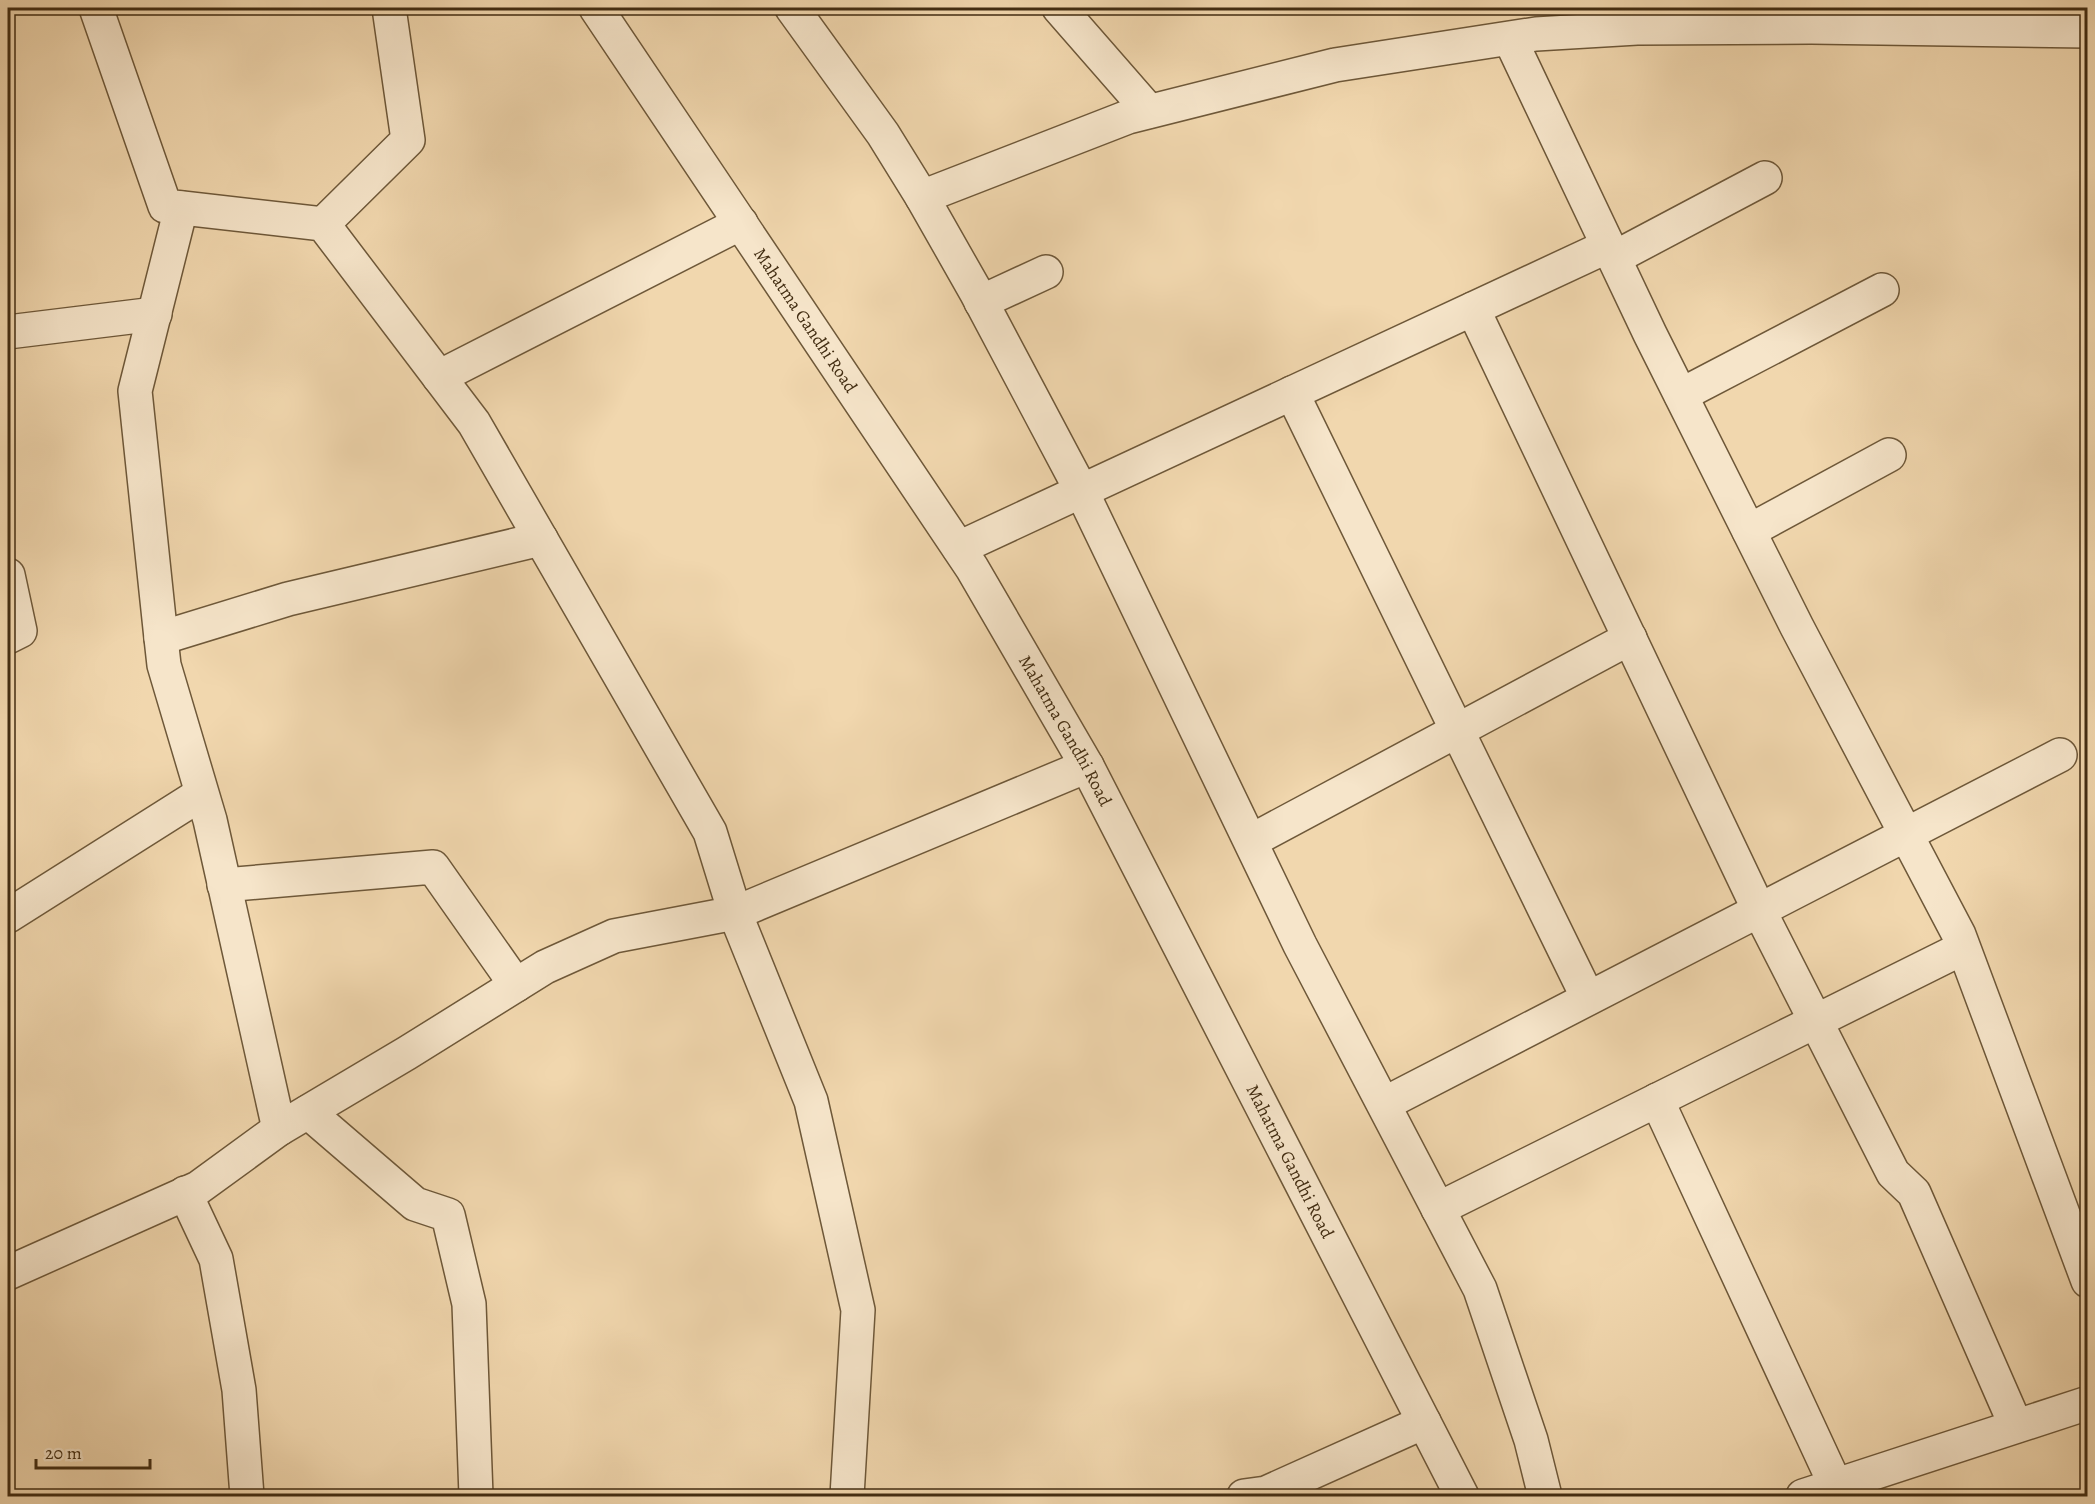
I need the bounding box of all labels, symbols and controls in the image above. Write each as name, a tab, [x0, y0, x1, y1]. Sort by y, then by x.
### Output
street label: Mahatma Gandhi Road	[748, 243, 863, 398]
street label: Mahatma Gandhi Road	[1013, 651, 1118, 810]
street label: Mahatma Gandhi Road	[1241, 1080, 1340, 1243]
scale bar	[36, 1432, 150, 1470]
text: 20 m	[45, 1441, 82, 1465]

